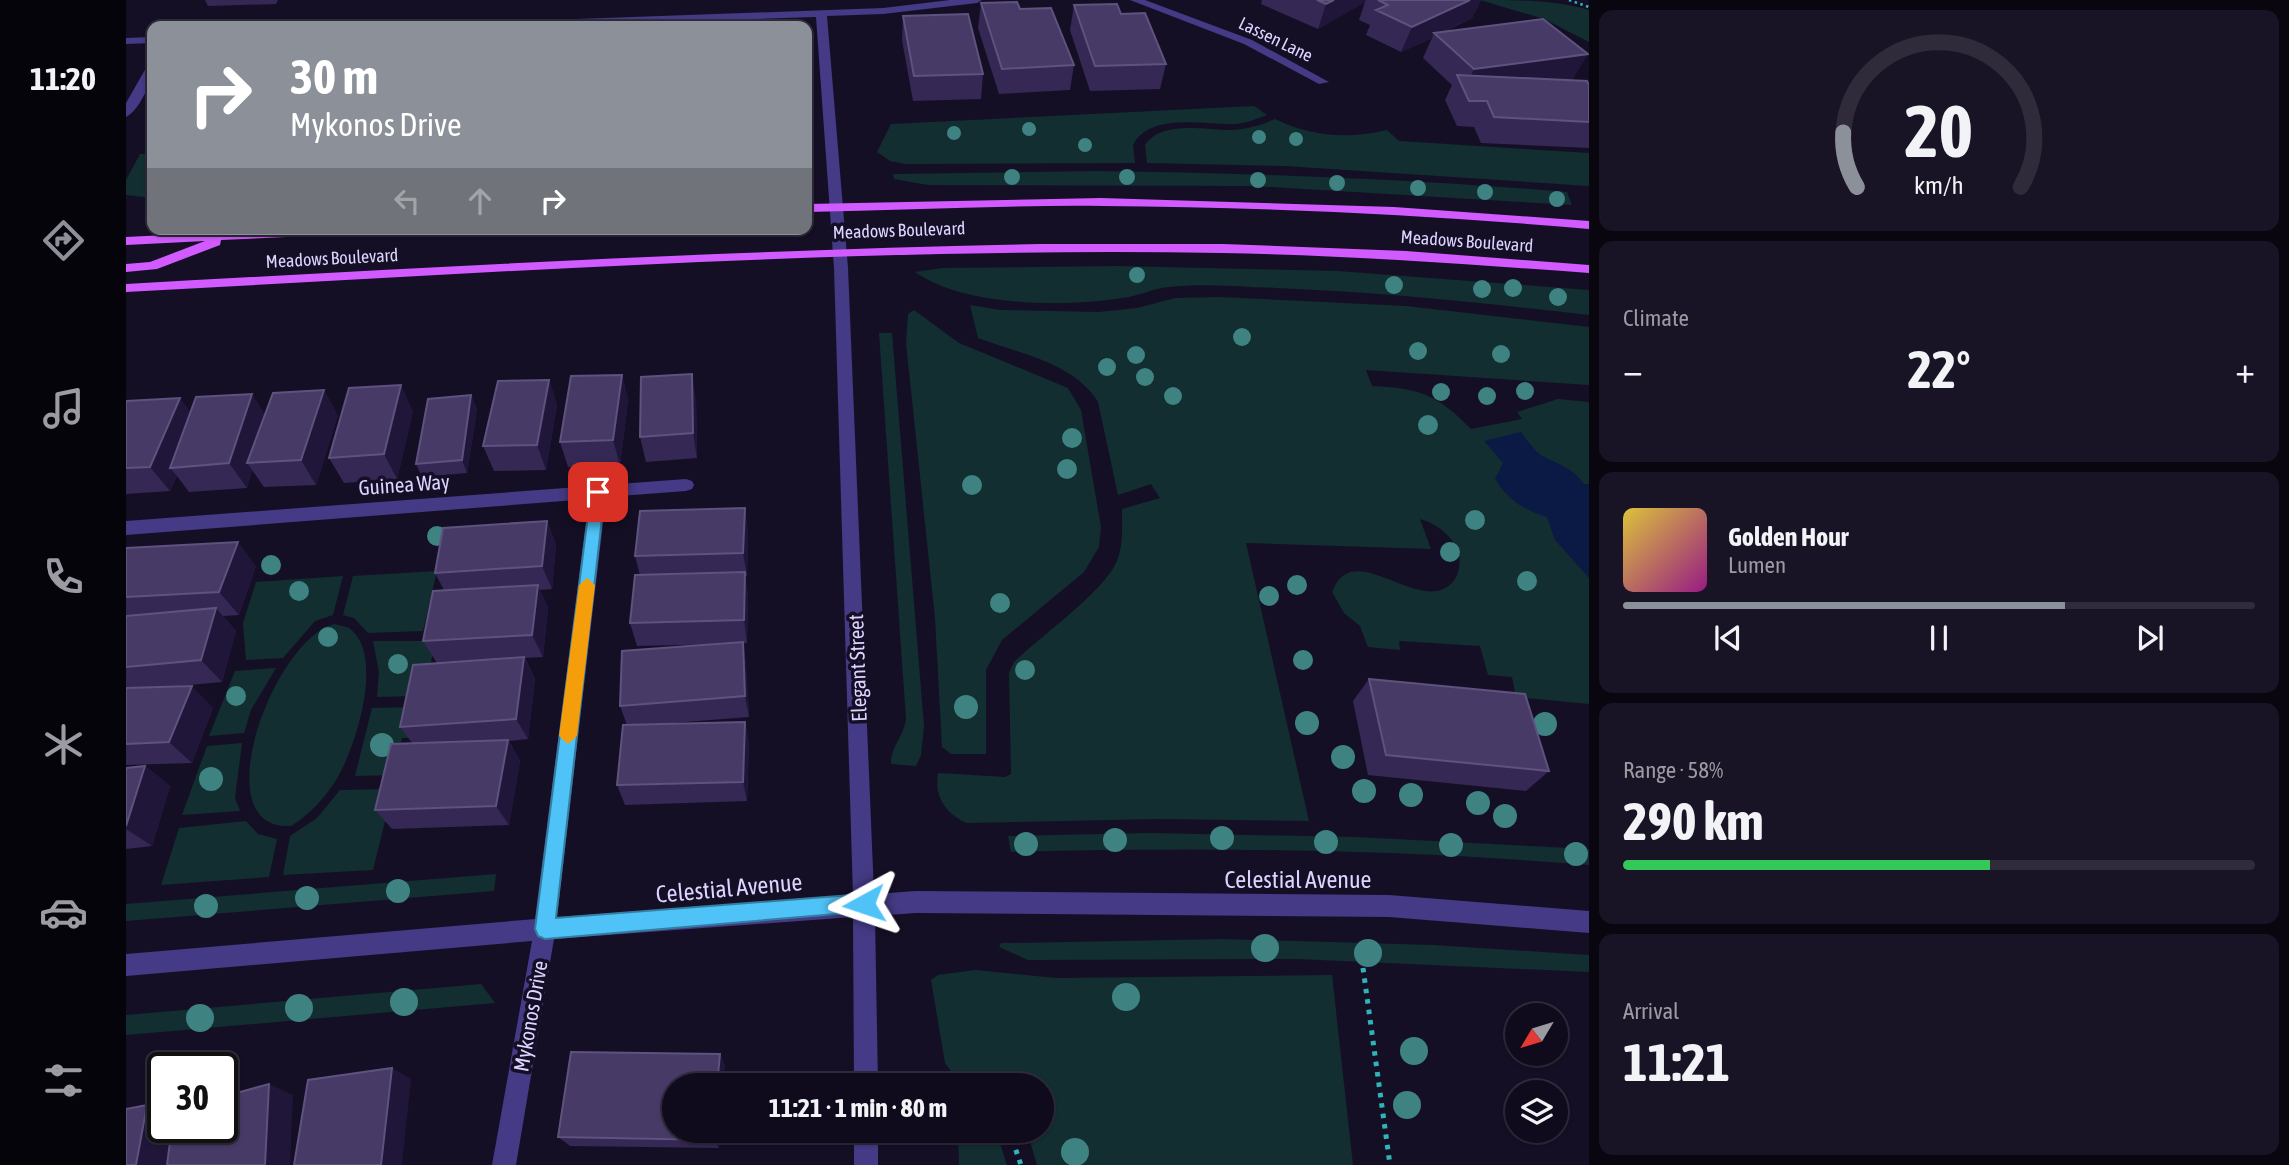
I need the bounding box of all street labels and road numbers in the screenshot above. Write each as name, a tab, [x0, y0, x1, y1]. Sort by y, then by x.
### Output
street label: Lassen Lane	[1236, 12, 1316, 66]
street label: Meadows Boulevard	[832, 217, 966, 243]
street label: Meadows Boulevard	[1400, 226, 1534, 256]
street label: Meadows Boulevard	[265, 244, 399, 272]
street label: Guinea Way	[358, 469, 451, 499]
street label: Elegant Street	[843, 614, 871, 722]
street label: Celestial Avenue	[1225, 866, 1371, 893]
street label: Celestial Avenue	[655, 868, 803, 908]
street label: Mykonos Drive	[508, 959, 552, 1073]

